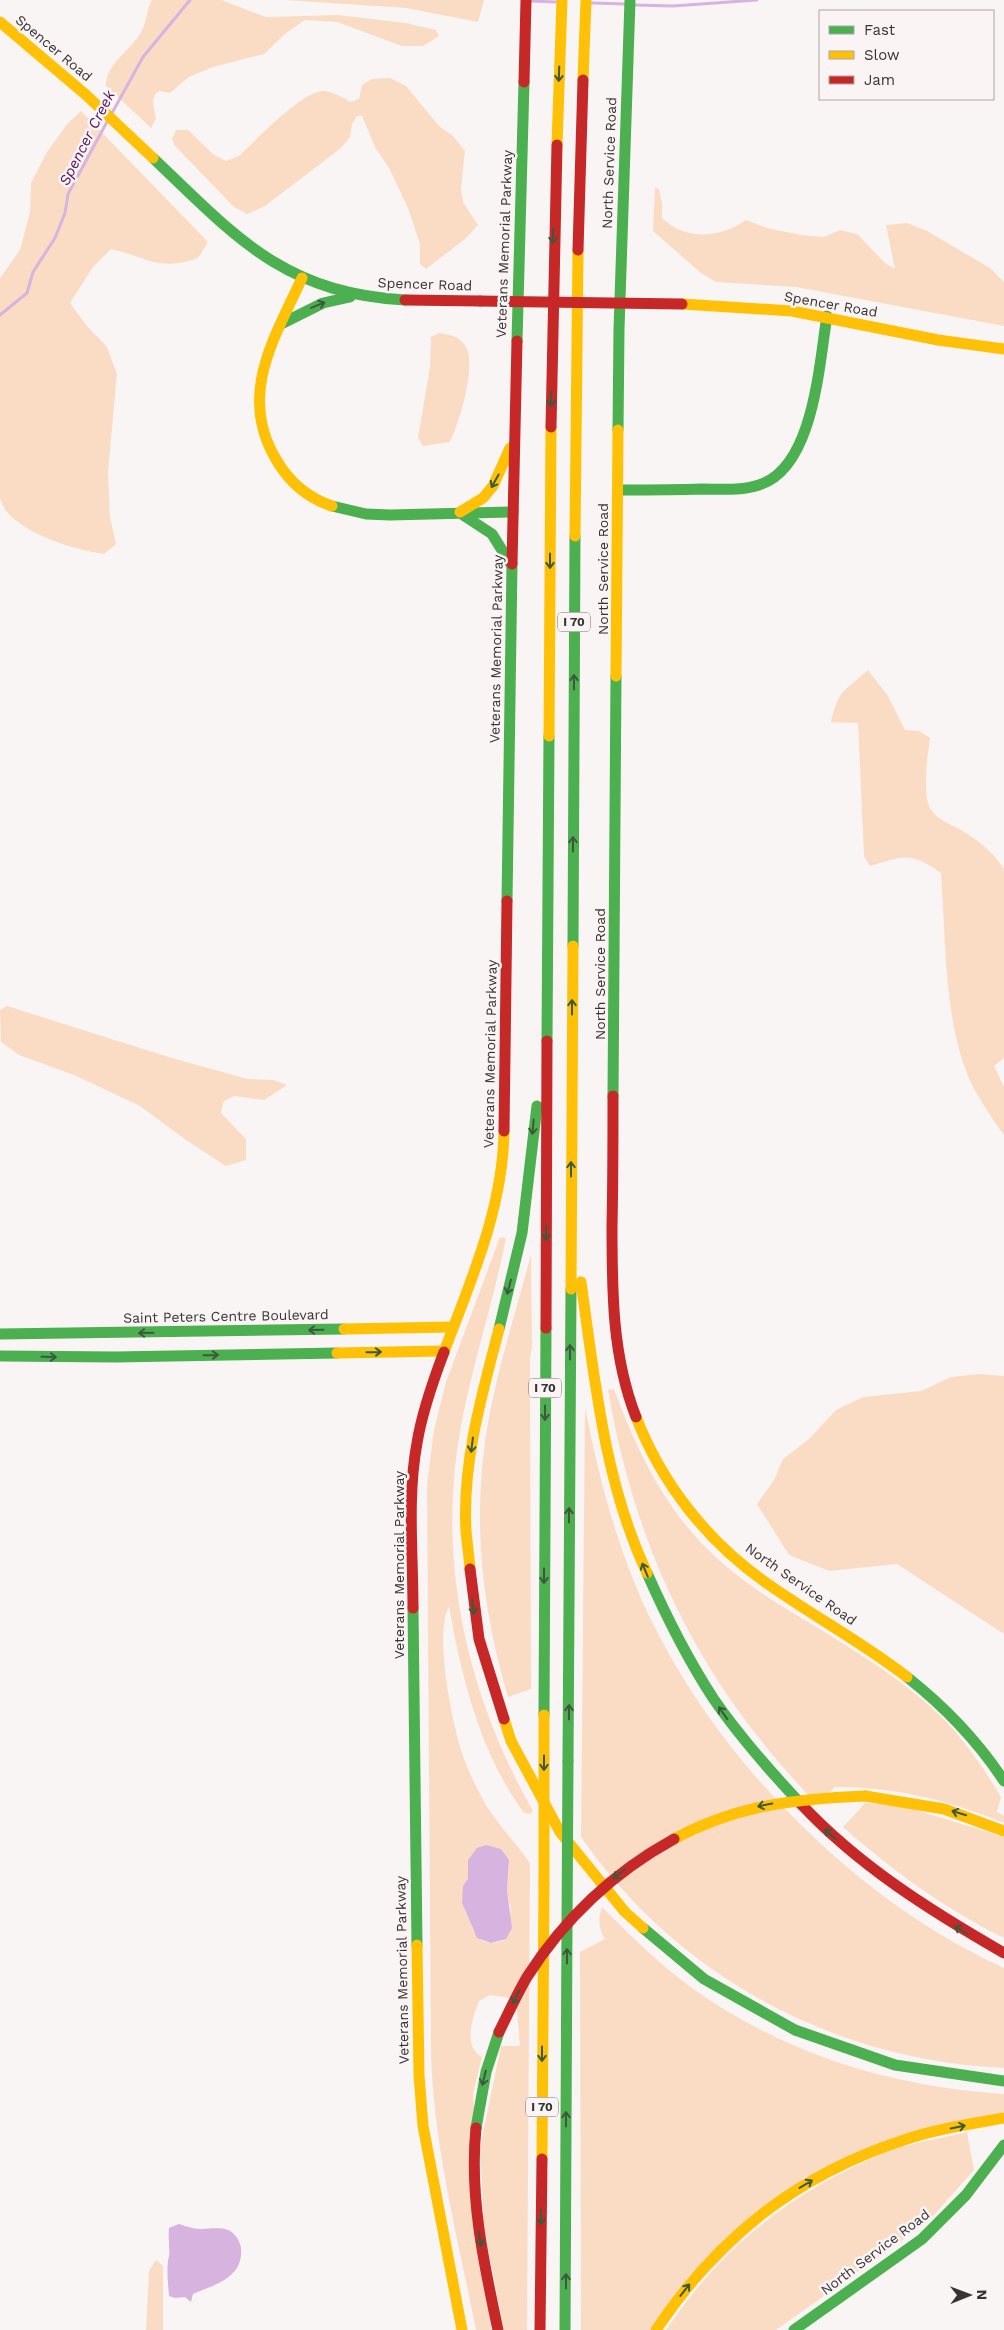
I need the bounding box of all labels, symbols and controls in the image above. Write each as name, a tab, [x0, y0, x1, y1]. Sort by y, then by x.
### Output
legend	[819, 10, 994, 100]
street label: Spencer Road	[13, 11, 95, 85]
text: Fast	[864, 21, 896, 39]
text: Slow	[864, 46, 900, 64]
one-way arrow	[554, 66, 564, 82]
text: Jam	[864, 71, 895, 89]
water label: Spencer Creek	[55, 87, 119, 189]
street label: North Service Road	[599, 97, 619, 229]
street label: Veterans Memorial Parkway	[493, 149, 515, 338]
one-way arrow	[549, 228, 558, 244]
street label: Spencer Road	[377, 274, 473, 294]
street label: Spencer Road	[783, 288, 879, 320]
one-way arrow	[310, 299, 325, 309]
one-way arrow	[546, 390, 556, 407]
one-way arrow	[490, 474, 500, 489]
street label: North Service Road	[595, 503, 611, 635]
one-way arrow	[545, 553, 555, 569]
street label: Veterans Memorial Parkway	[486, 554, 506, 743]
road number: I 70	[558, 612, 590, 632]
one-way arrow	[569, 674, 579, 690]
one-way arrow	[568, 836, 578, 852]
street label: North Service Road	[592, 908, 608, 1040]
street label: Veterans Memorial Parkway	[480, 959, 500, 1148]
one-way arrow	[567, 999, 577, 1015]
one-way arrow	[528, 1119, 538, 1135]
one-way arrow	[566, 1161, 576, 1178]
one-way arrow	[541, 1224, 551, 1241]
one-way arrow	[504, 1279, 513, 1295]
street label: Saint Peters Centre Boulevard	[123, 1306, 329, 1326]
one-way arrow	[308, 1325, 324, 1335]
one-way arrow	[138, 1328, 154, 1338]
one-way arrow	[566, 1344, 575, 1360]
one-way arrow	[365, 1347, 381, 1357]
one-way arrow	[203, 1351, 219, 1360]
one-way arrow	[40, 1352, 56, 1362]
road number: I 70	[529, 1379, 561, 1398]
one-way arrow	[540, 1404, 550, 1421]
one-way arrow	[467, 1437, 477, 1453]
street label: Veterans Memorial Parkway	[391, 1470, 407, 1659]
one-way arrow	[565, 1507, 574, 1523]
street label: North Service Road	[742, 1540, 860, 1628]
one-way arrow	[640, 1563, 649, 1578]
one-way arrow	[539, 1567, 549, 1583]
one-way arrow	[468, 1599, 478, 1615]
one-way arrow	[564, 1704, 574, 1720]
one-way arrow	[718, 1706, 728, 1720]
one-way arrow	[539, 1755, 549, 1771]
one-way arrow	[757, 1801, 773, 1811]
one-way arrow	[951, 1808, 967, 1818]
one-way arrow	[824, 1829, 837, 1840]
one-way arrow	[613, 1868, 626, 1879]
street label: Veterans Memorial Parkway	[392, 1875, 412, 2064]
one-way arrow	[955, 1925, 969, 1935]
one-way arrow	[562, 1949, 572, 1965]
one-way arrow	[511, 1990, 521, 2005]
one-way arrow	[537, 2046, 547, 2062]
one-way arrow	[479, 2070, 489, 2086]
road number: I 70	[526, 2098, 558, 2116]
one-way arrow	[561, 2111, 571, 2128]
one-way arrow	[949, 2121, 965, 2131]
one-way arrow	[799, 2178, 813, 2188]
street label: North Service Road	[818, 2206, 932, 2298]
one-way arrow	[536, 2208, 546, 2225]
one-way arrow	[475, 2231, 485, 2247]
north arrow	[944, 2270, 994, 2320]
one-way arrow	[561, 2274, 571, 2290]
one-way arrow	[679, 2284, 690, 2297]
text: N	[974, 2289, 990, 2300]

